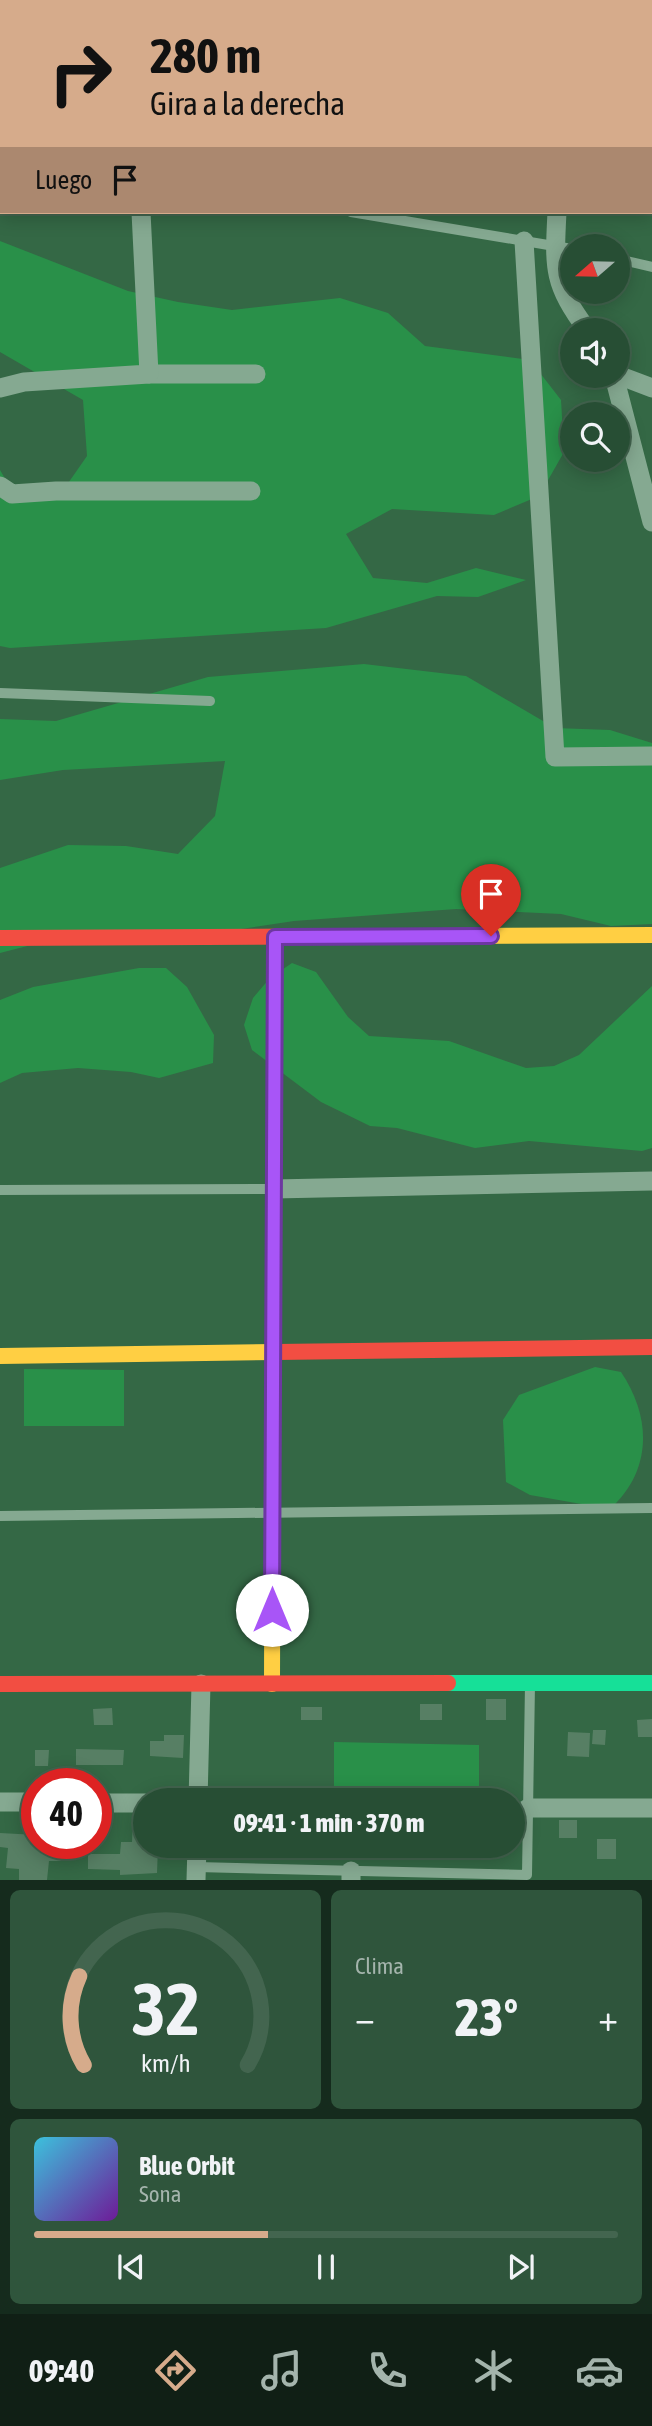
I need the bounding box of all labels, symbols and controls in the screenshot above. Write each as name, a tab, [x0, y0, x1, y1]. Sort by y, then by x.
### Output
text: 280 m	[150, 27, 261, 83]
icon: right	[35, 28, 126, 119]
text: Gira a la derecha	[150, 85, 345, 122]
icon: arrive	[106, 161, 144, 199]
text: Luego	[35, 165, 92, 195]
north arrow	[560, 234, 630, 304]
map controls	[560, 234, 630, 472]
button: sound	[560, 318, 630, 388]
button: search	[560, 402, 630, 472]
pin	[461, 864, 521, 936]
icon: arrive	[472, 875, 510, 913]
position arrow	[235, 1573, 309, 1647]
speed limit sign: 40	[21, 1768, 112, 1859]
text: 09:41 · 1 min · 370 m	[234, 1808, 424, 1838]
text: Clima	[355, 1953, 404, 1979]
text: 32	[131, 1968, 200, 2051]
text: 23°	[455, 1987, 518, 2047]
text: −	[355, 1996, 375, 2039]
text: +	[598, 1996, 618, 2039]
text: km/h	[141, 2049, 190, 2077]
text: Blue Orbit	[139, 2151, 235, 2181]
text: Sona	[139, 2181, 181, 2207]
icon: previous	[112, 2248, 150, 2286]
icon: pause	[307, 2248, 345, 2286]
icon: next	[502, 2248, 540, 2286]
icon: directions	[151, 2346, 200, 2395]
icon: music	[257, 2346, 306, 2395]
icon: phone	[363, 2346, 412, 2395]
icon: climate	[469, 2346, 518, 2395]
icon: car	[575, 2346, 624, 2395]
text: 09:40	[28, 2352, 94, 2389]

